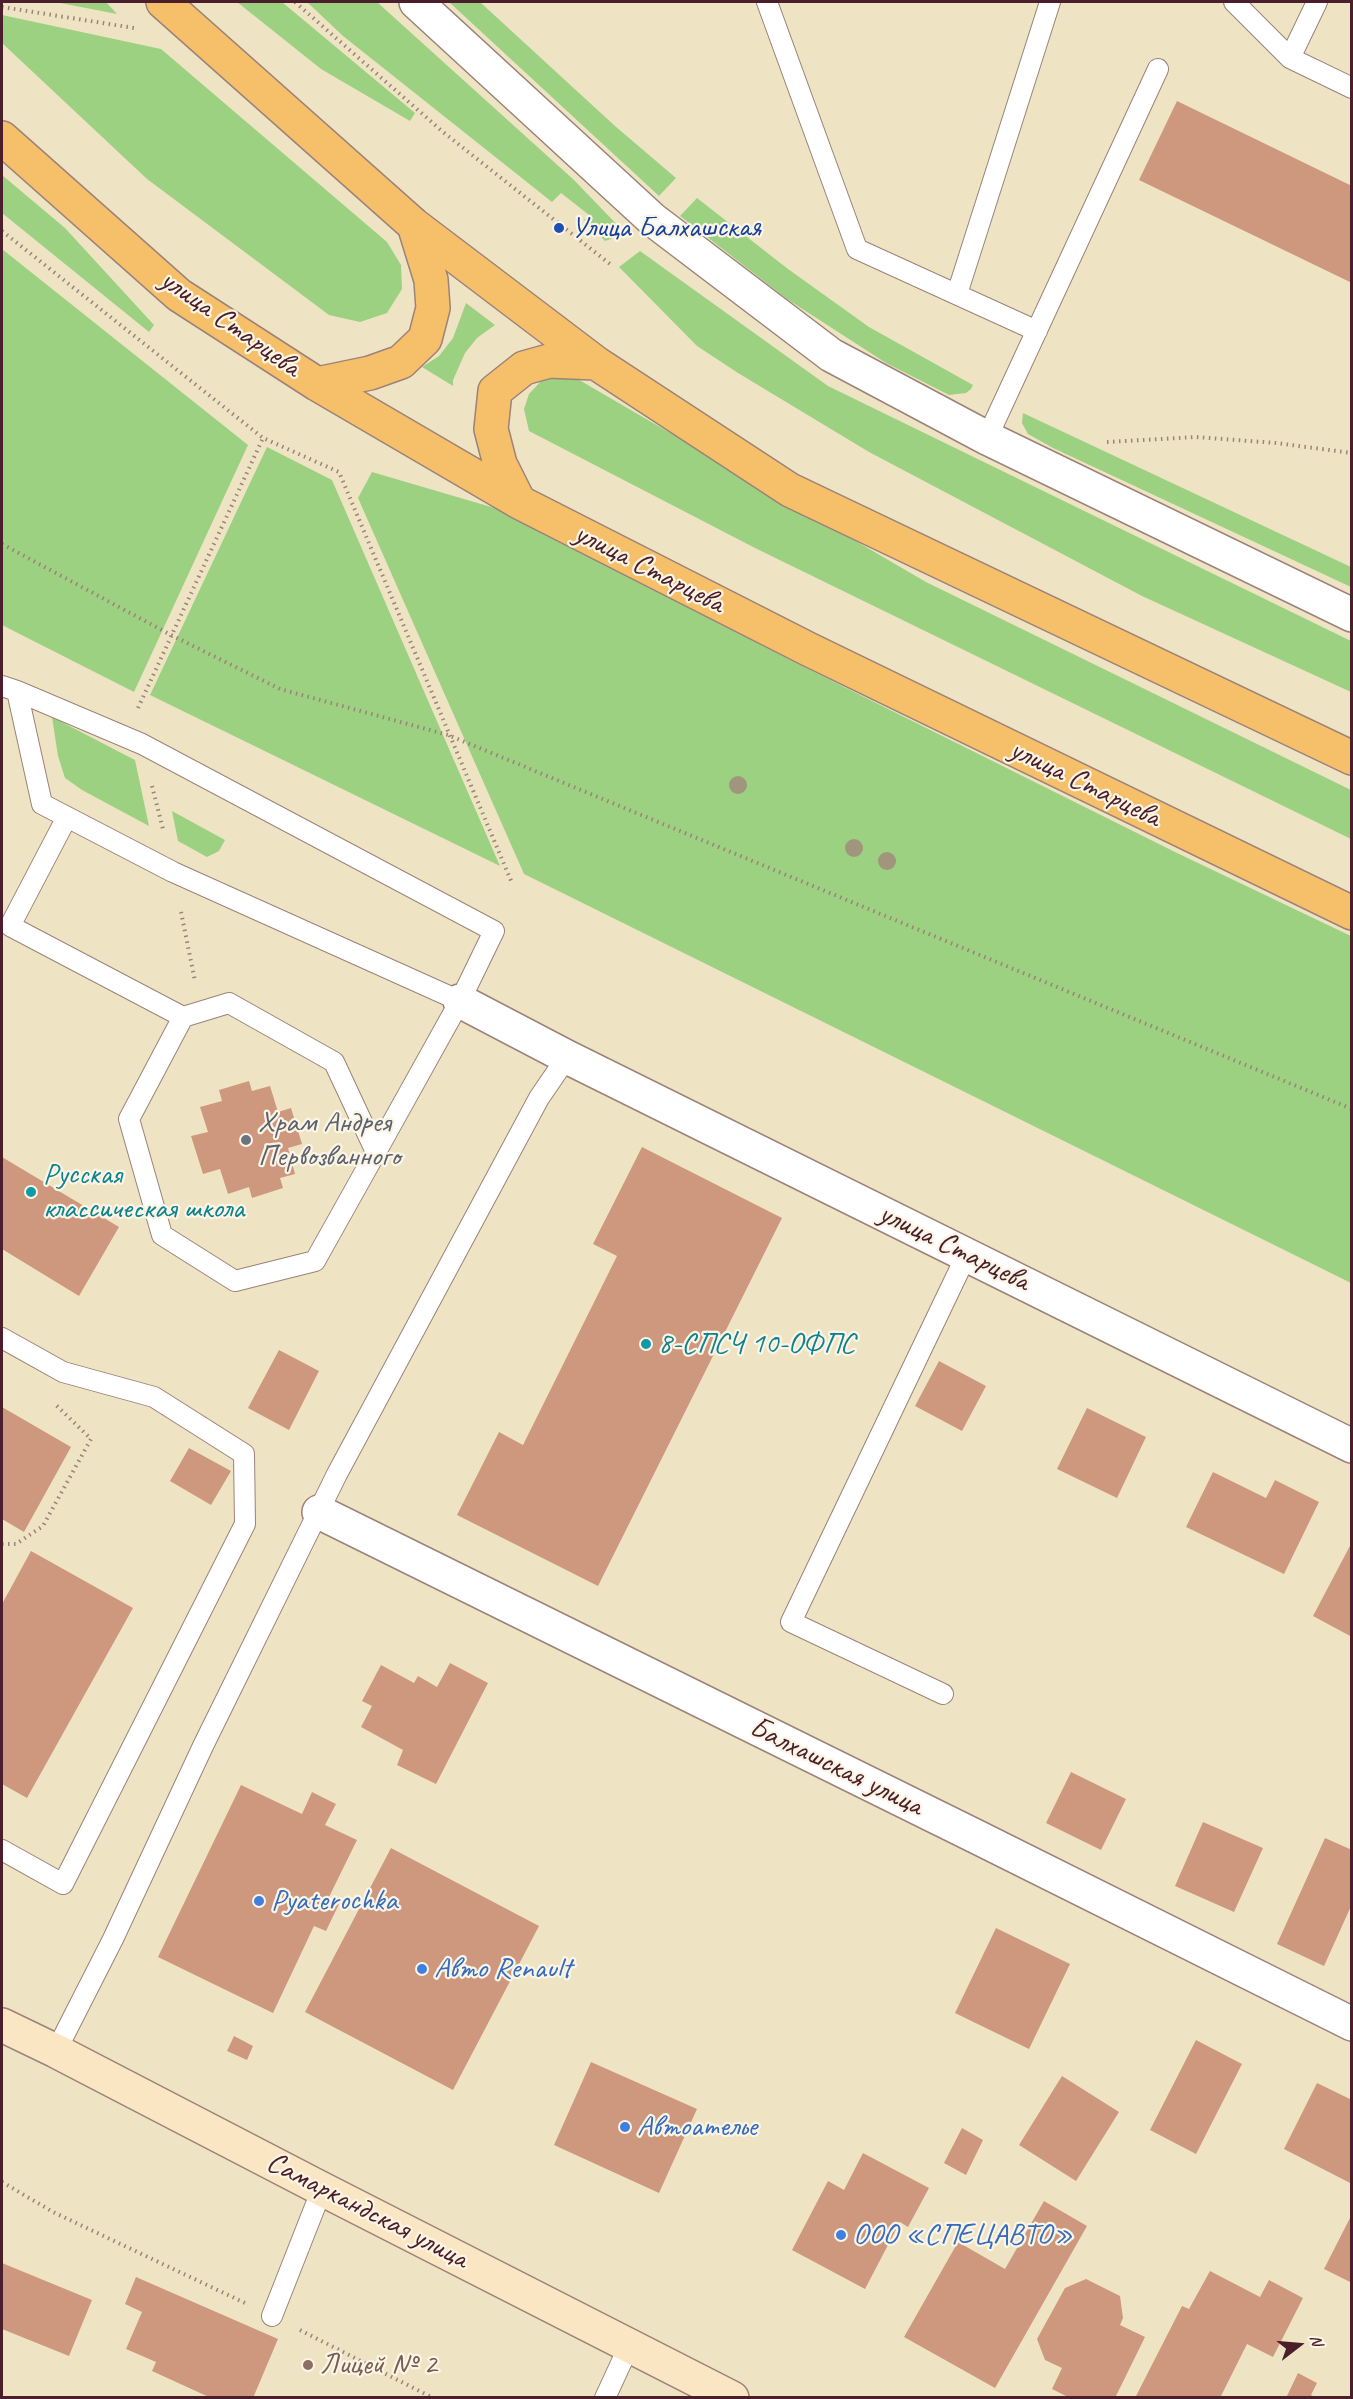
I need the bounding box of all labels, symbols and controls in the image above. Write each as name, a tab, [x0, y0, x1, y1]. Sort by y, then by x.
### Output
place label: Улица Балхашская	[571, 210, 761, 246]
marker: Улица Балхашская	[552, 221, 566, 235]
street label: улица Старцева	[153, 262, 307, 386]
street label: улица Старцева	[568, 516, 730, 622]
street label: улица Старцева	[1004, 732, 1166, 836]
place label: Храм Андрея Первозванного	[258, 1105, 400, 1176]
marker: Храм Андрея Первозванного	[239, 1133, 253, 1147]
place label: Русская классическая школа	[43, 1157, 244, 1228]
marker: Русская классическая школа	[24, 1185, 38, 1199]
street label: улица Старцева	[873, 1196, 1035, 1300]
place label: 8-СПСЧ 10-ОФПС	[658, 1326, 855, 1362]
marker: 8-СПСЧ 10-ОФПС	[639, 1337, 653, 1351]
street label: Балхашская улица	[744, 1710, 928, 1824]
place label: Pyaterochka	[271, 1883, 397, 1919]
marker: Pyaterochka	[252, 1894, 266, 1908]
place label: Авто Renault	[434, 1951, 572, 1987]
marker: Авто Renault	[415, 1962, 429, 1976]
place label: Автоателье	[637, 2109, 757, 2145]
marker: Автоателье	[618, 2120, 632, 2134]
street label: Самаркандская улица	[260, 2145, 474, 2277]
place label: ООО «СПЕЦАВТО»	[853, 2217, 1073, 2253]
marker: ООО «СПЕЦАВТО»	[834, 2228, 848, 2242]
north arrow	[1269, 2315, 1329, 2375]
text: N	[1305, 2333, 1327, 2348]
place label: Лицей № 2	[320, 2347, 437, 2383]
marker: Лицей № 2	[301, 2358, 315, 2372]

